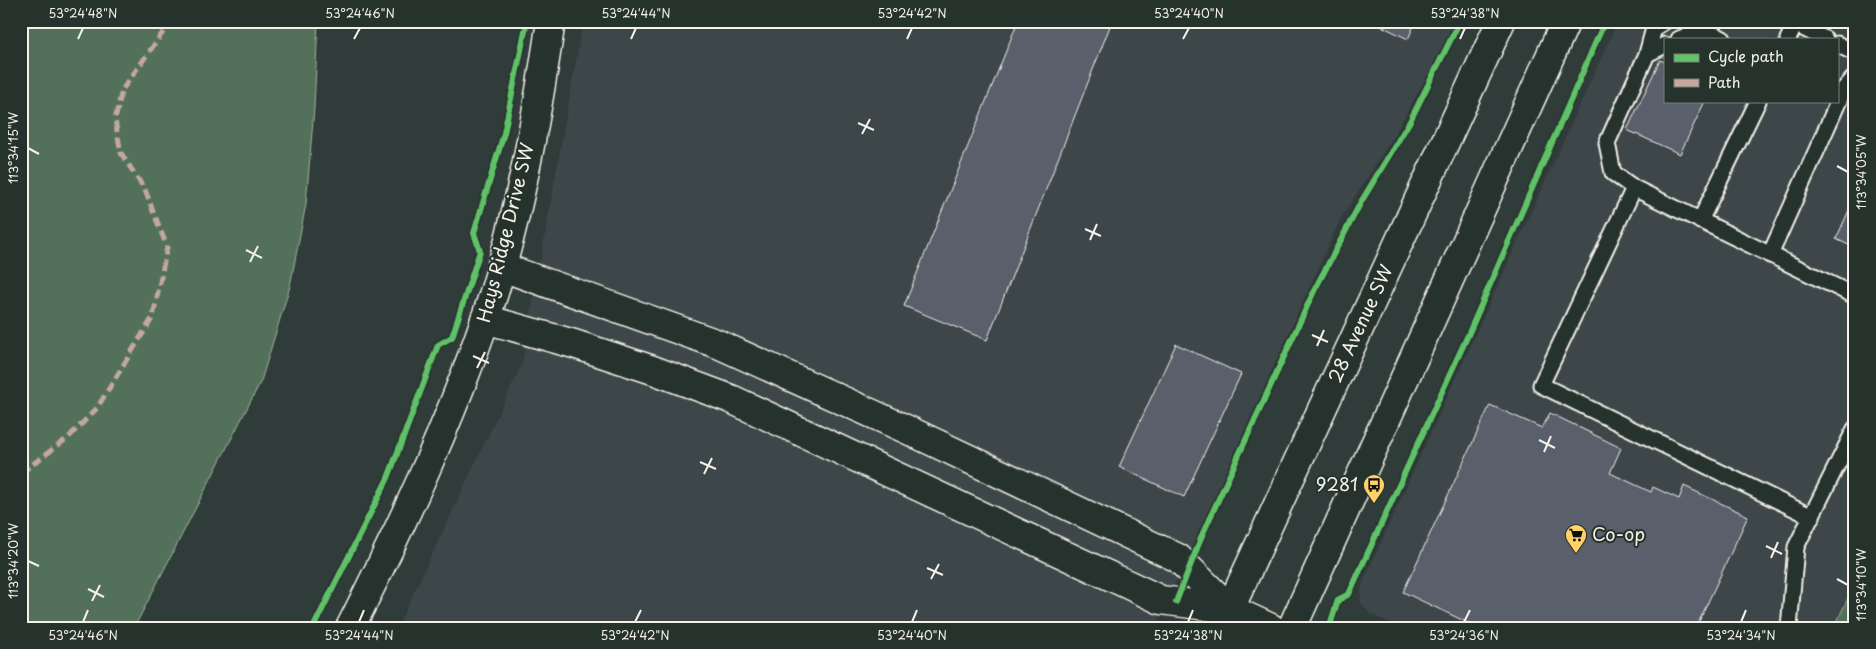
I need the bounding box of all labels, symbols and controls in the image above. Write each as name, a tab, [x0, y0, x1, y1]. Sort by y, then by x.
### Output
text: 53°24'48"N	[49, 4, 117, 22]
text: 53°24'46"N	[325, 4, 395, 22]
text: 53°24'44"N	[601, 4, 671, 22]
text: 53°24'42"N	[877, 4, 947, 22]
text: 53°24'40"N	[1154, 4, 1224, 22]
text: 53°24'38"N	[1430, 4, 1500, 22]
legend	[1664, 38, 1838, 102]
text: Cycle path	[1708, 44, 1784, 67]
text: Path	[1708, 70, 1740, 93]
text: 113°34'15"W	[4, 111, 22, 184]
text: 113°34'05"W	[1852, 134, 1870, 210]
street label: Hays Ridge Drive SW	[469, 140, 540, 325]
street label: 28 Avenue SW	[1321, 260, 1399, 387]
place label: 9281	[1316, 470, 1358, 497]
bus stop icon: 9281	[1362, 473, 1386, 504]
place label: Co-op	[1592, 520, 1645, 547]
text: 113°34'20"W	[4, 522, 22, 599]
supermarket icon: Co-op	[1564, 523, 1588, 554]
text: 113°34'10"W	[1852, 548, 1870, 622]
text: 53°24'46"N	[48, 626, 118, 644]
text: 53°24'44"N	[324, 626, 394, 644]
text: 53°24'42"N	[600, 626, 670, 644]
text: 53°24'40"N	[877, 626, 947, 644]
text: 53°24'38"N	[1153, 626, 1223, 644]
text: 53°24'36"N	[1429, 626, 1499, 644]
text: 53°24'34"N	[1706, 626, 1776, 644]

